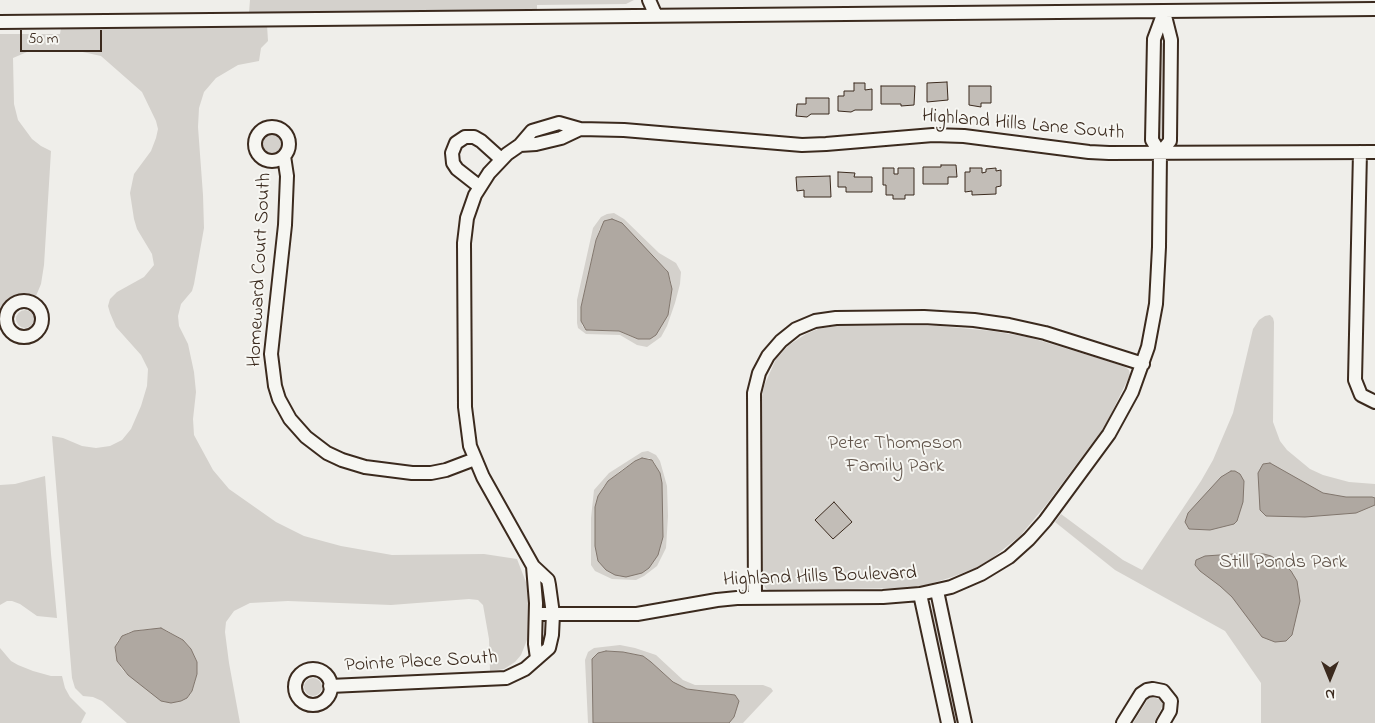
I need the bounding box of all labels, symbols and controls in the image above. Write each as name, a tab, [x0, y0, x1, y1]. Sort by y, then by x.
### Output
scale bar	[22, 20, 105, 52]
text: 50 m	[28, 28, 58, 50]
street label: Highland Hills Lane South	[921, 105, 1125, 147]
street label: Homeward Court South	[244, 172, 278, 368]
park label: Peter Thompson Family Park	[828, 433, 962, 480]
park label: Still Ponds Park	[1219, 552, 1347, 576]
street label: Highland Hills Boulevard	[723, 563, 917, 593]
street label: Pointe Place South	[344, 647, 498, 679]
north arrow	[1305, 653, 1355, 703]
text: N	[1325, 683, 1335, 704]

